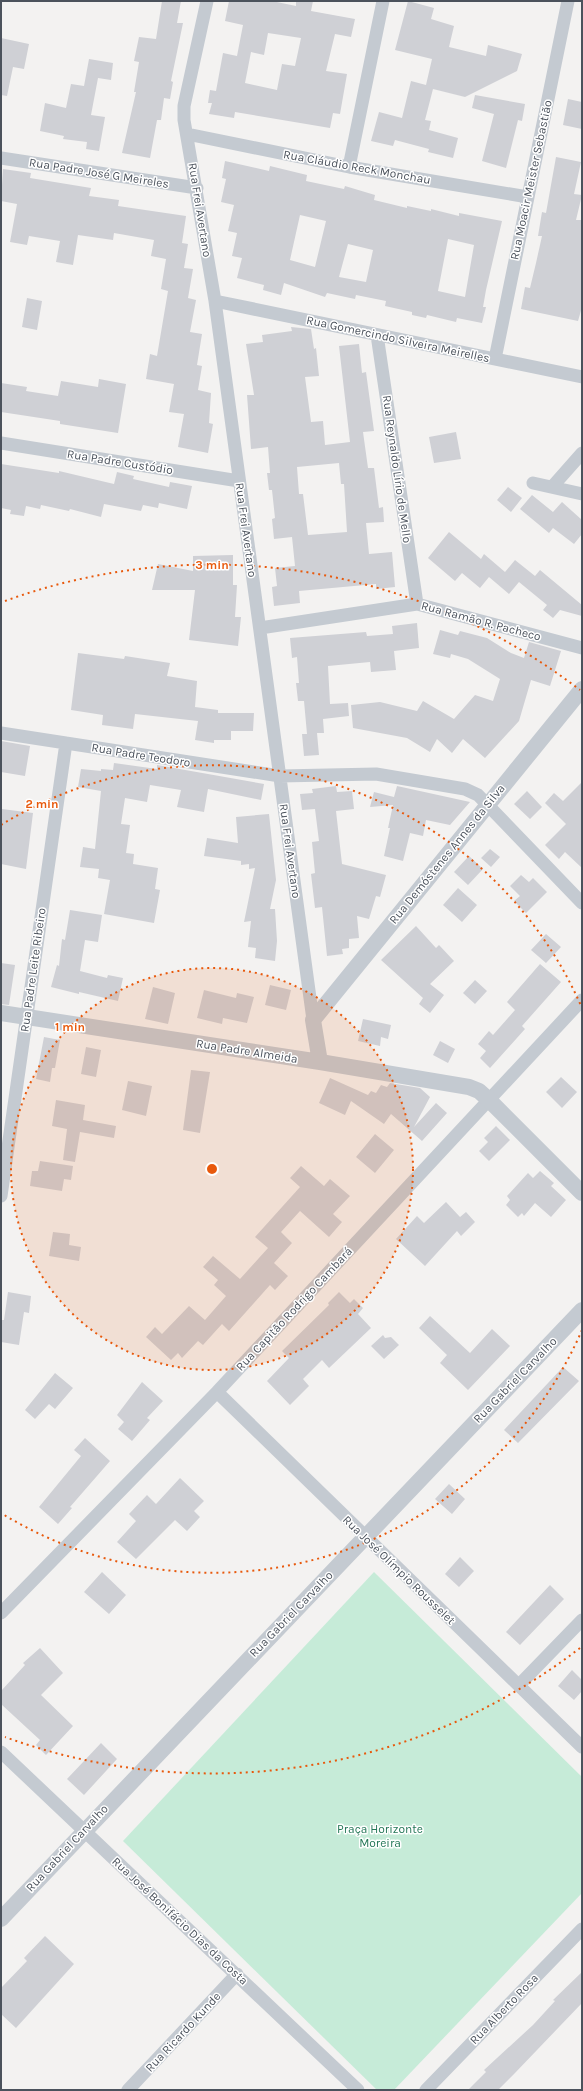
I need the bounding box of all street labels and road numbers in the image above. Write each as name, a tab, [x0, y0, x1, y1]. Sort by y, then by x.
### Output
street label: Rua Moacir Meister Sebastião	[507, 99, 555, 261]
street label: Rua Cláudio Reck Monchau	[282, 147, 432, 187]
street label: Rua Padre José G Meireles	[28, 155, 170, 191]
street label: Rua Frei Avertano	[186, 162, 214, 258]
street label: Rua Gomercindo Silveira Meirelles	[305, 313, 491, 365]
street label: Rua Reynaldo Lírio de Mello	[380, 394, 414, 544]
street label: Rua Padre Custódio	[66, 447, 174, 477]
street label: Rua Frei Avertano	[232, 482, 260, 578]
street label: Rua Ramão R. Pacheco	[420, 598, 542, 644]
street label: Rua Padre Teodoro	[90, 740, 192, 770]
street label: Rua Demóstenes Annes da Silva	[386, 781, 508, 927]
street label: Rua Frei Avertano	[276, 803, 304, 899]
street label: Rua Padre Leite Ribeiro	[17, 907, 49, 1033]
street label: Rua Padre Almeida	[195, 1036, 299, 1066]
street label: Rua Capitão Rodrigo Cambará	[233, 1244, 355, 1374]
street label: Rua Gabriel Carvalho	[470, 1334, 560, 1426]
street label: Rua José Olímpio Rousselet	[340, 1513, 458, 1628]
street label: Rua Gabriel Carvalho	[246, 1568, 336, 1660]
street label: Rua Gabriel Carvalho	[23, 1802, 111, 1894]
street label: Rua José Bonifácio Dias da Costa	[109, 1854, 251, 1988]
street label: Rua Alberto Rosa	[467, 1971, 541, 2047]
street label: Rua Ricardo Kunde	[143, 1989, 223, 2075]

